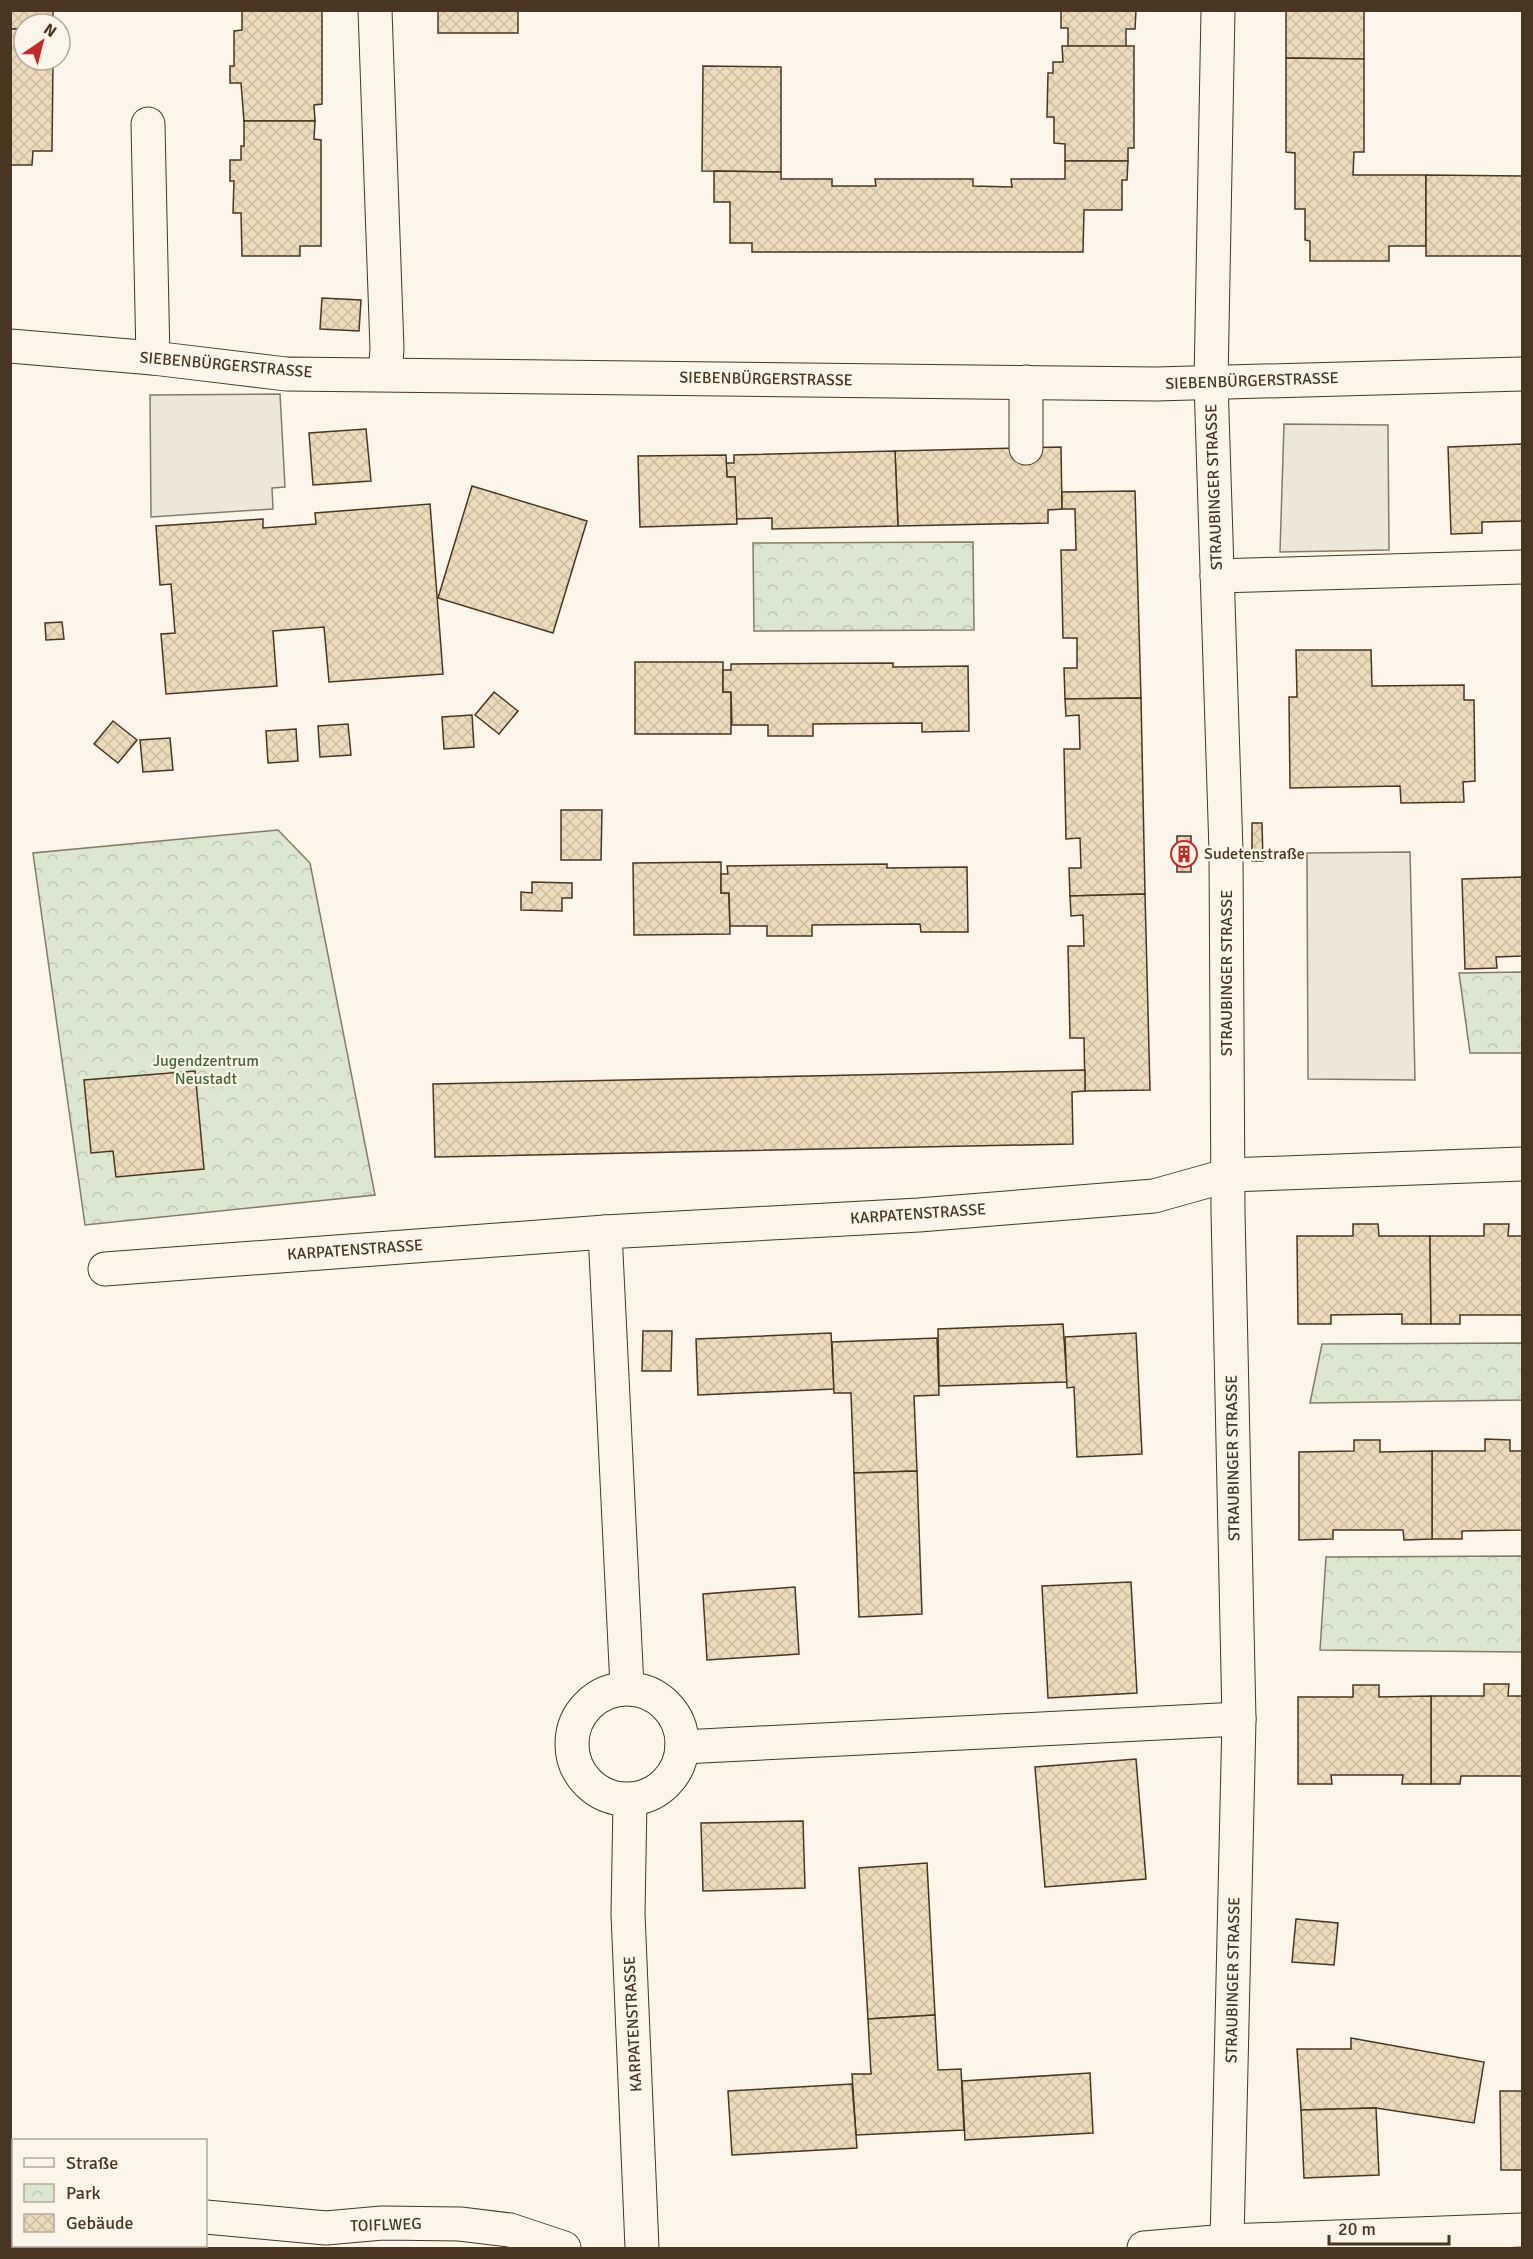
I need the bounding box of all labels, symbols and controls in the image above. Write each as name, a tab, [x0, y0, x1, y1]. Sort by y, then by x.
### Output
north arrow	[12, 12, 72, 72]
text: N	[40, 19, 60, 42]
street label: SIEBENBÜRGERSTRASSE	[139, 347, 313, 383]
street label: SIEBENBÜRGERSTRASSE	[679, 367, 853, 391]
street label: SIEBENBÜRGERSTRASSE	[1165, 368, 1339, 394]
street label: STRAUBINGER STRASSE	[1201, 403, 1227, 571]
building icon: Sudetenstraße	[1169, 839, 1199, 869]
place label: Sudetenstraße	[1204, 844, 1305, 864]
street label: STRAUBINGER STRASSE	[1217, 890, 1237, 1056]
park label: Jugendzentrum Neustadt	[153, 1051, 259, 1089]
street label: KARPATENSTRASSE	[849, 1199, 987, 1229]
street label: KARPATENSTRASSE	[286, 1235, 424, 1265]
street label: STRAUBINGER STRASSE	[1222, 1375, 1244, 1541]
street label: STRAUBINGER STRASSE	[1222, 1897, 1244, 2063]
street label: KARPATENSTRASSE	[619, 1955, 647, 2093]
legend	[12, 2139, 207, 2247]
text: Straße	[66, 2152, 118, 2174]
text: Park	[66, 2182, 101, 2204]
scale bar	[1329, 2208, 1449, 2246]
text: Gebäude	[66, 2212, 134, 2234]
street label: TOIFLWEG	[350, 2214, 422, 2236]
text: 20 m	[1338, 2218, 1376, 2240]

